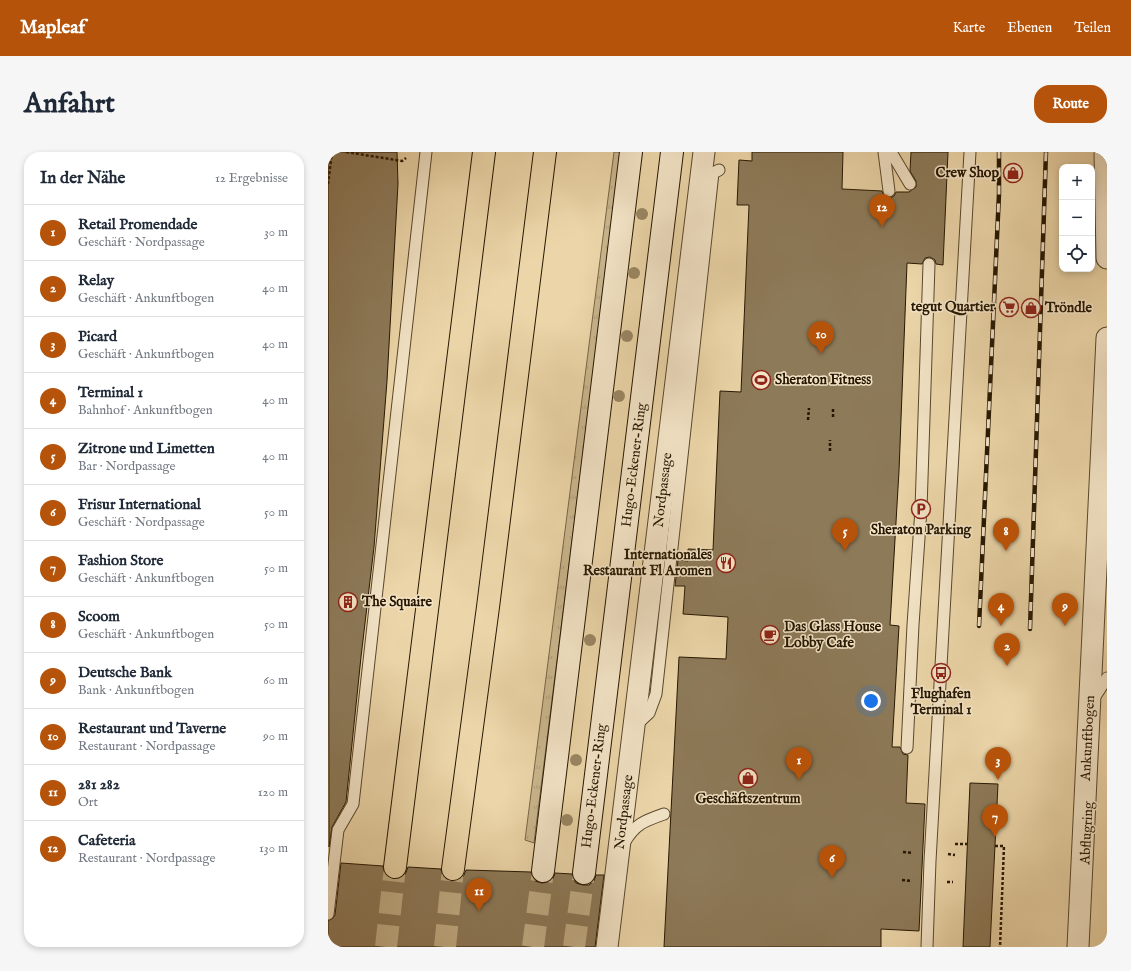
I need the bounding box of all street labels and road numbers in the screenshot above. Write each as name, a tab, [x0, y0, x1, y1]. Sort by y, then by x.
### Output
street label: Hugo-Eckener-Ring	[617, 401, 651, 528]
street label: Nordpassage	[649, 451, 677, 529]
street label: Ankunftbogen	[1077, 694, 1099, 782]
street label: Hugo-Eckener-Ring	[577, 722, 611, 849]
street label: Nordpassage	[610, 773, 638, 851]
street label: Abflugring	[1076, 801, 1098, 866]

